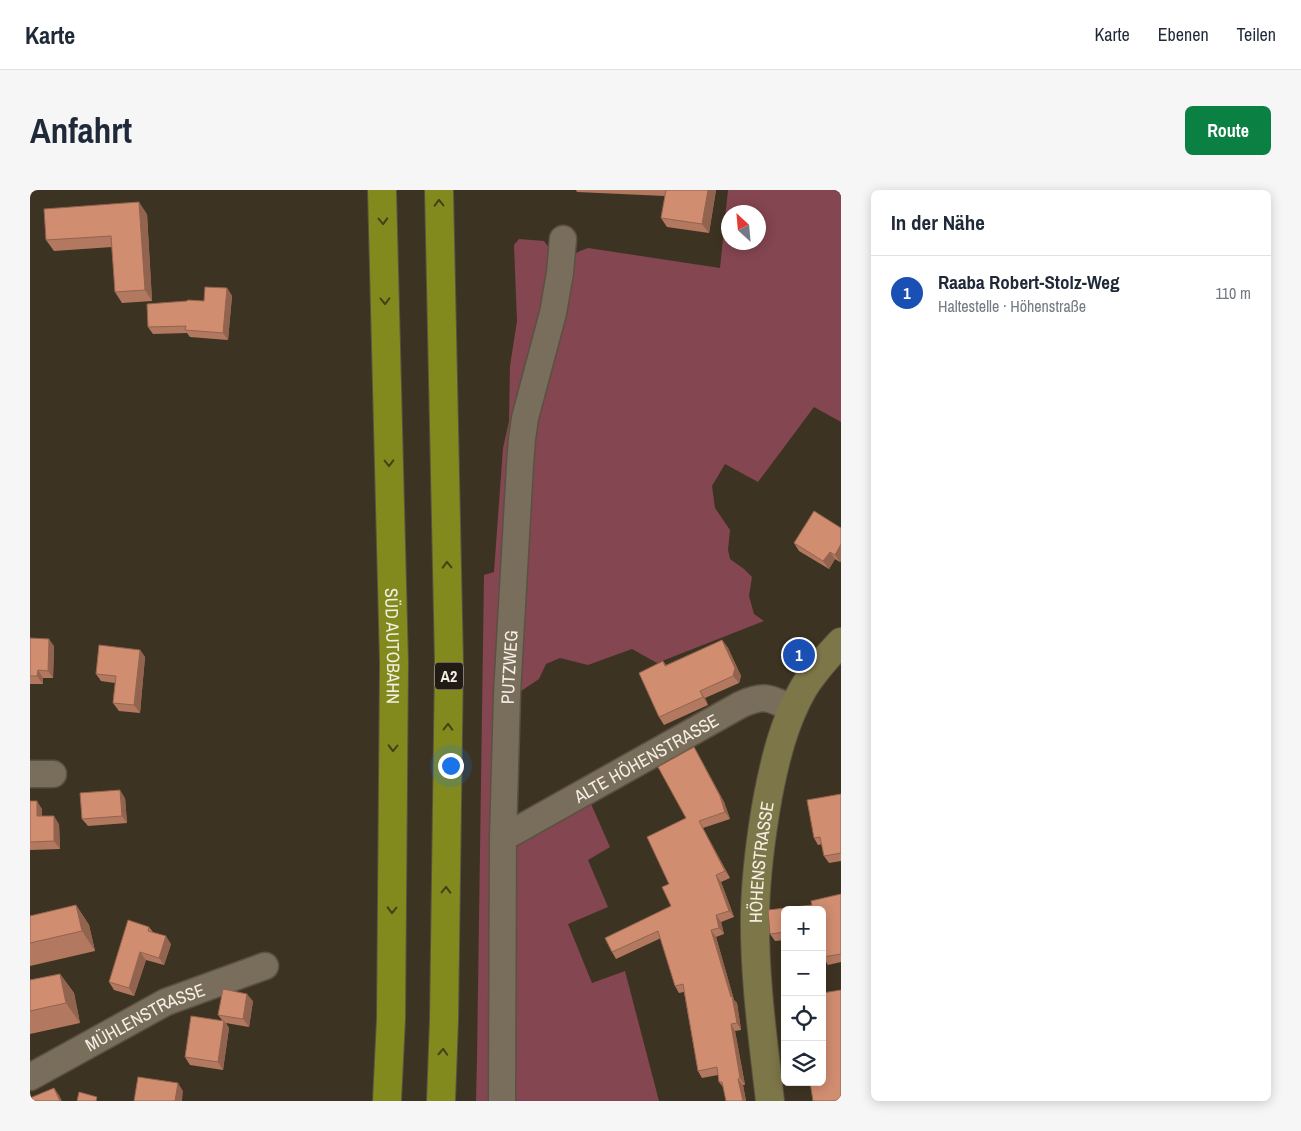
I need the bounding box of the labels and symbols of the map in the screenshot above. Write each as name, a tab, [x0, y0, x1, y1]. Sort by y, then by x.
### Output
one-way arrow	[434, 199, 444, 206]
north arrow	[721, 205, 766, 250]
one-way arrow	[378, 217, 389, 225]
one-way arrow	[380, 297, 391, 305]
one-way arrow	[384, 459, 395, 467]
one-way arrow	[442, 561, 452, 568]
street label: SÜD AUTOBAHN	[380, 587, 406, 704]
street label: PUTZWEG	[494, 630, 523, 704]
pin: 1	[783, 636, 815, 674]
road number: A2	[435, 662, 463, 690]
street label: ALTE HÖHENSTRASSE	[568, 707, 723, 809]
one-way arrow	[443, 723, 453, 731]
one-way arrow	[388, 744, 398, 752]
your location	[438, 753, 464, 779]
street label: HÖHENSTRASSE	[742, 799, 779, 923]
one-way arrow	[441, 886, 451, 894]
one-way arrow	[387, 907, 397, 915]
street label: MÜHLENSTRASSE	[80, 976, 208, 1057]
one-way arrow	[437, 1048, 448, 1056]

